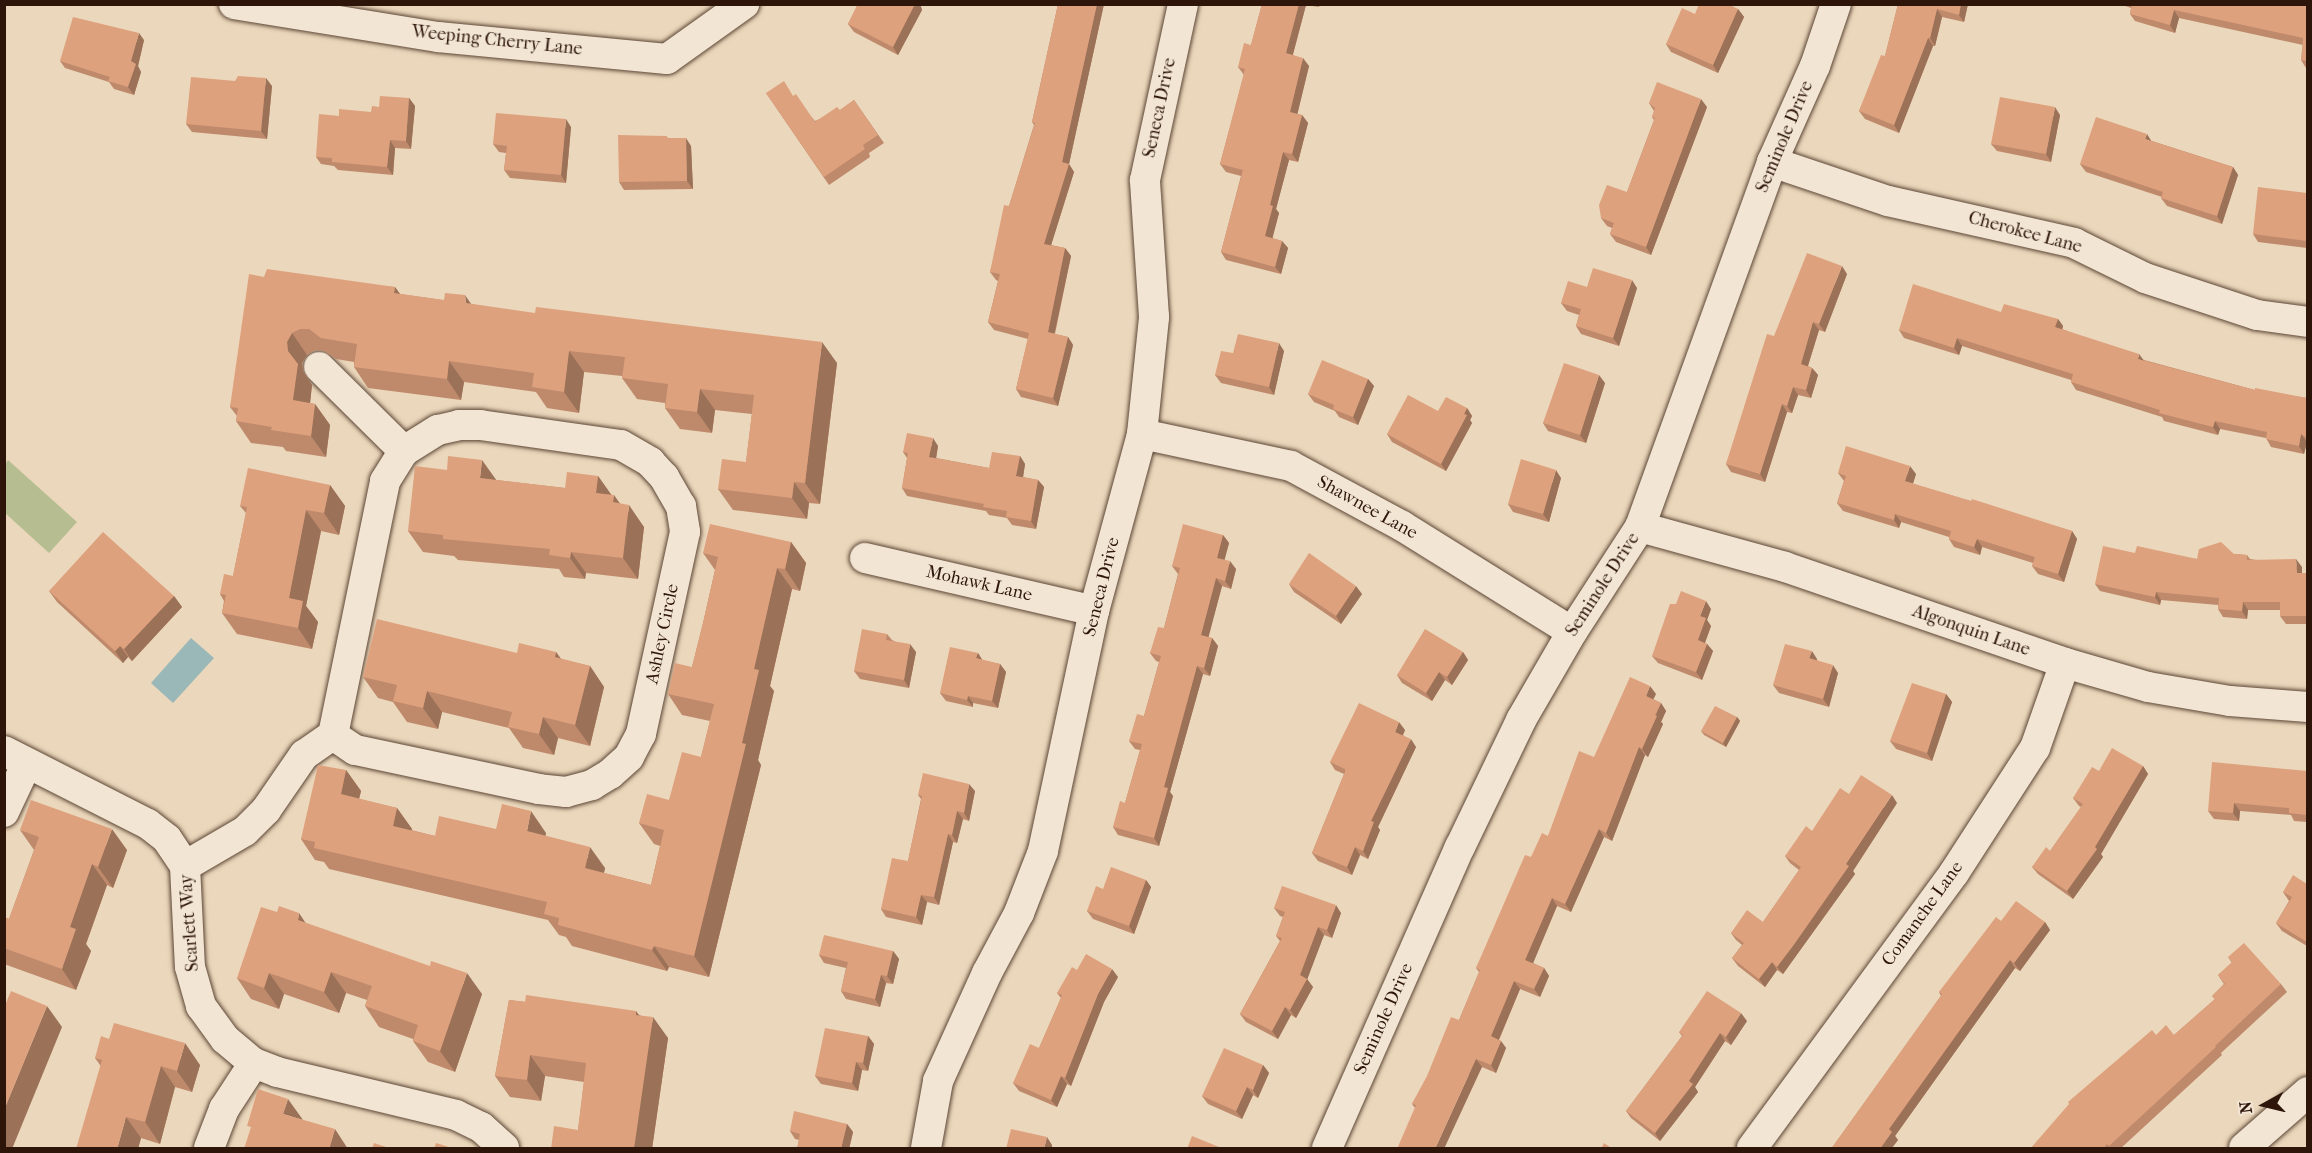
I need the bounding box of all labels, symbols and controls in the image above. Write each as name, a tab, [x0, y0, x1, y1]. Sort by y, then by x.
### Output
street label: Weeping Cherry Lane	[411, 21, 583, 61]
street label: Seneca Drive	[1139, 56, 1181, 160]
street label: Seminole Drive	[1752, 78, 1818, 196]
street label: Cherokee Lane	[1966, 207, 2084, 259]
street label: Shawnee Lane	[1313, 472, 1421, 544]
street label: Seminole Drive	[1561, 529, 1645, 641]
street label: Seneca Drive	[1079, 535, 1125, 639]
street label: Mohawk Lane	[924, 561, 1034, 607]
street label: Ashley Circle	[642, 582, 684, 686]
street label: Algonquin Lane	[1909, 601, 2033, 661]
street label: Comanche Lane	[1878, 858, 1968, 970]
street label: Scarlett Way	[176, 874, 204, 972]
street label: Seminole Drive	[1350, 960, 1418, 1078]
north arrow	[2234, 1075, 2294, 1135]
text: N	[2235, 1100, 2256, 1115]

